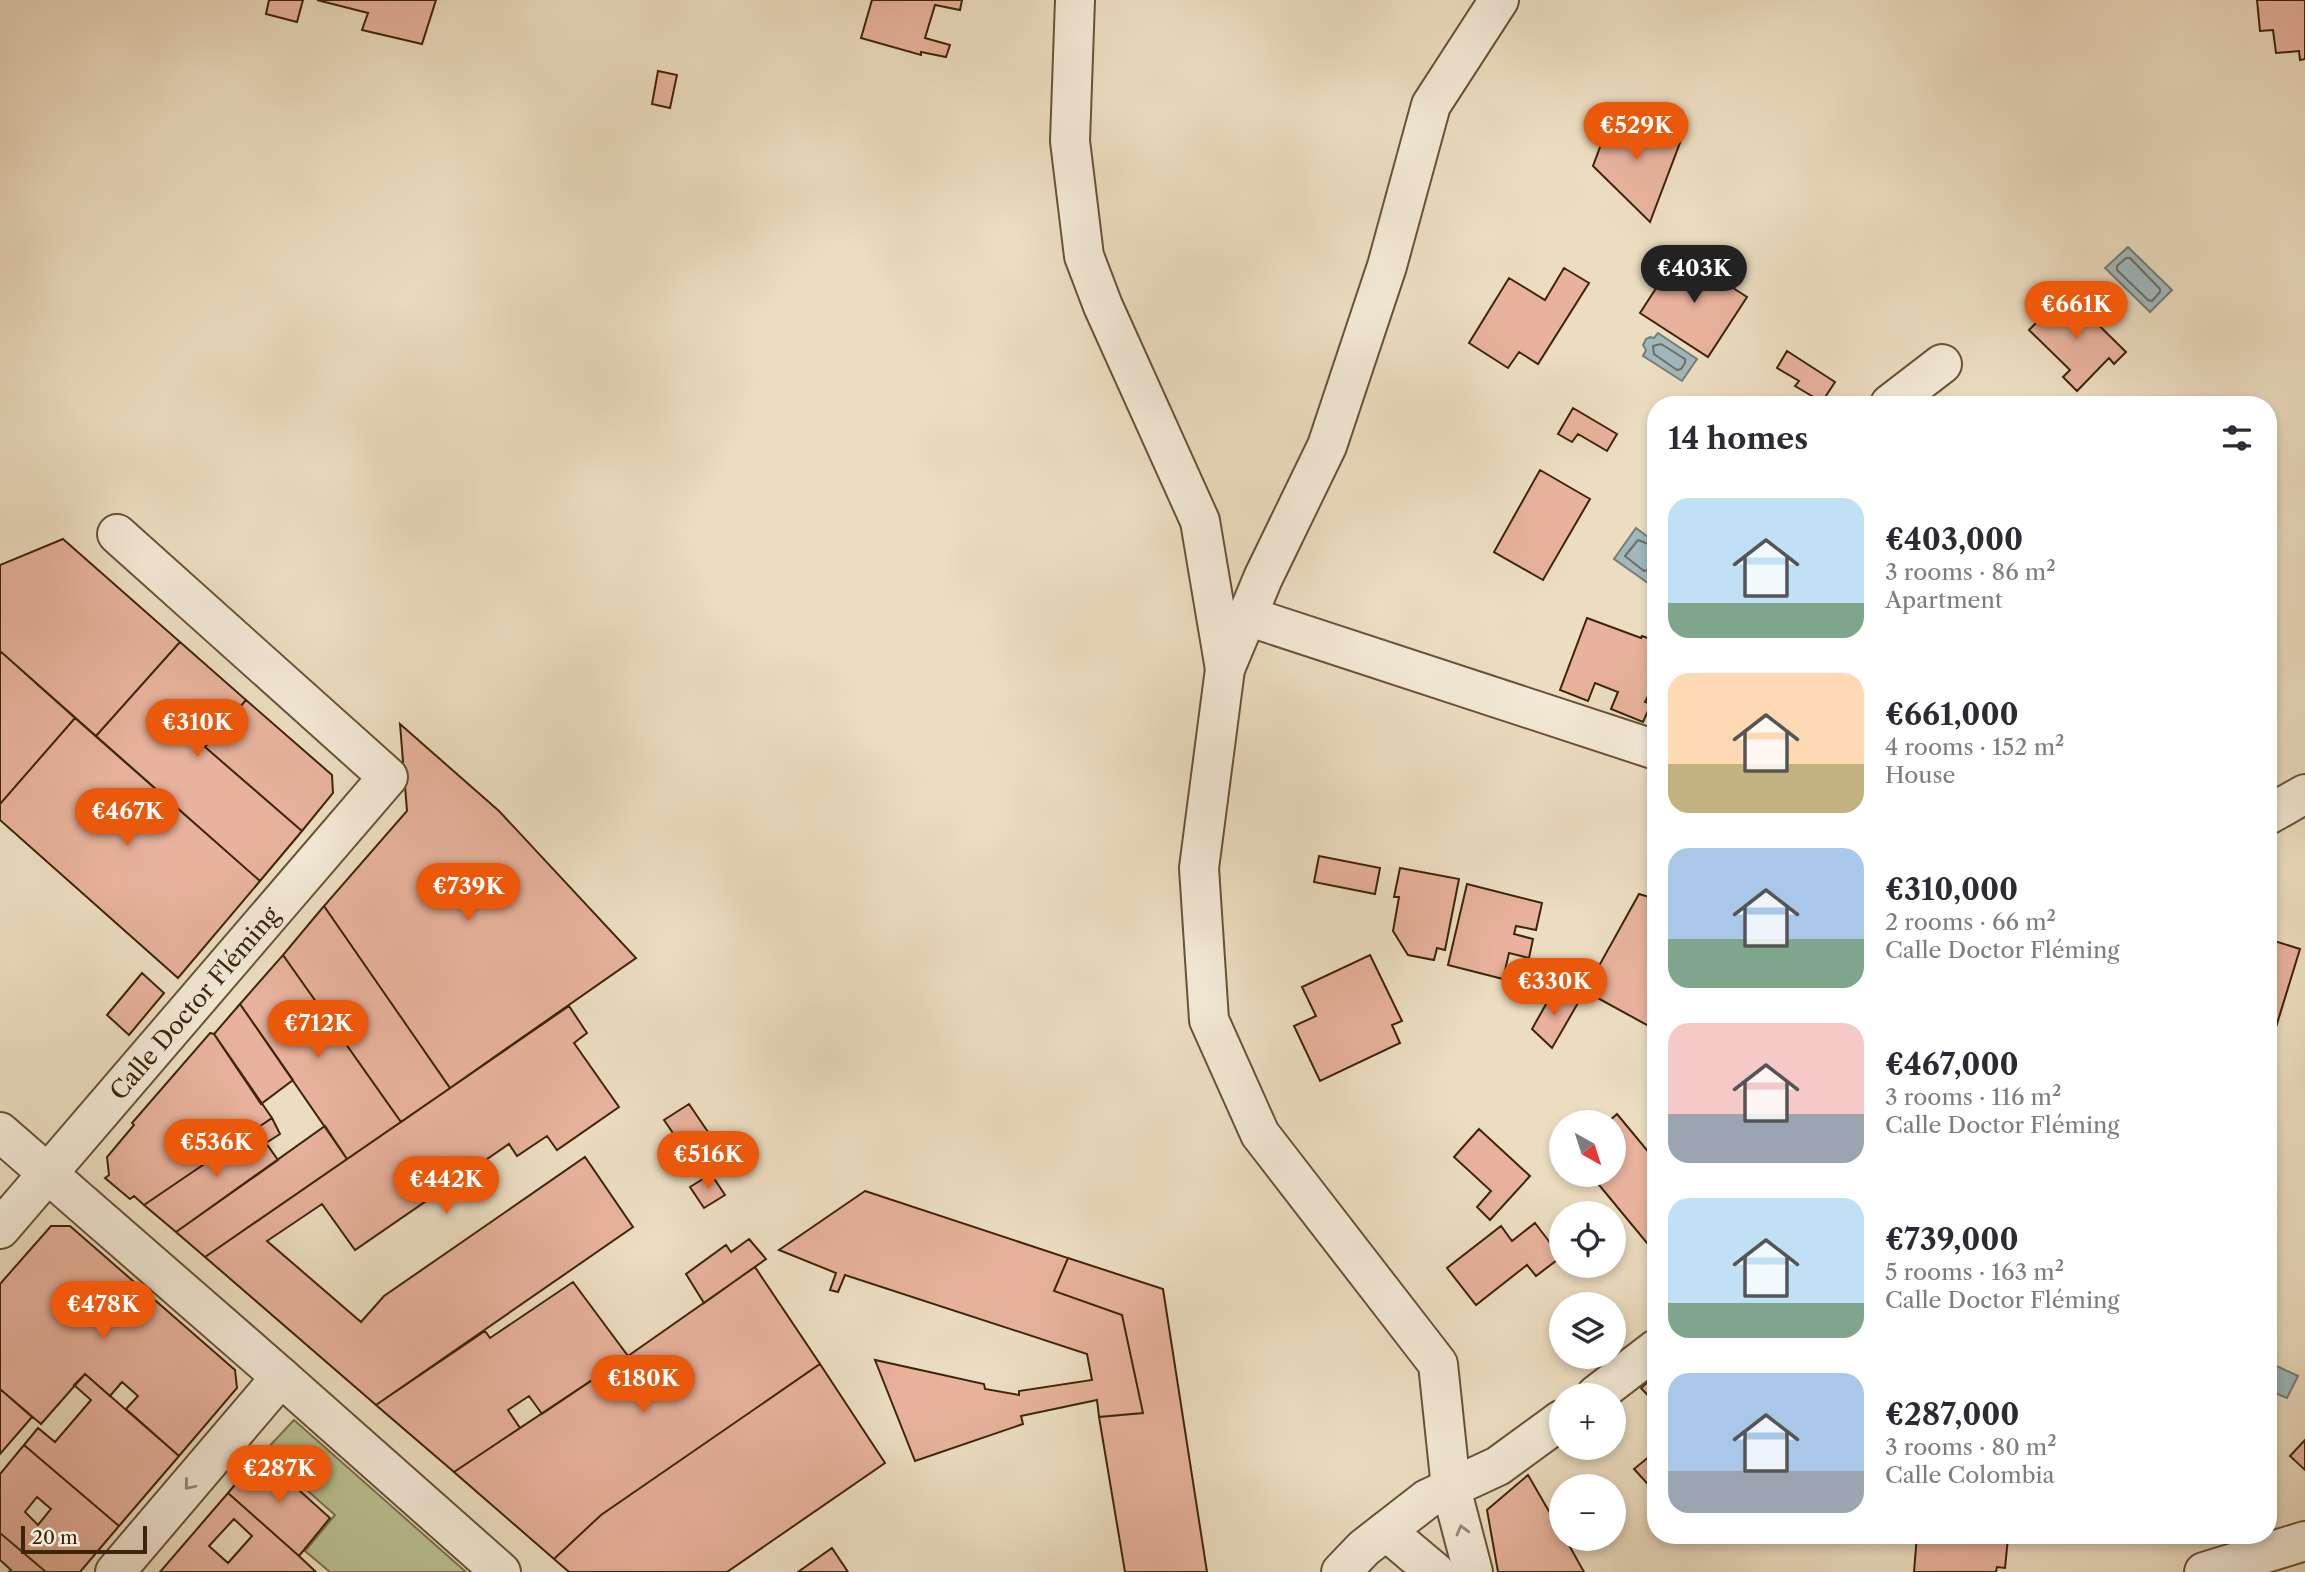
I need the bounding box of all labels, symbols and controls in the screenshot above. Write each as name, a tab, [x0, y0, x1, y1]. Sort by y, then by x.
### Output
pin: €529K	[1587, 102, 1685, 162]
text: €529K	[1600, 111, 1673, 139]
pin: €403K	[1645, 246, 1743, 305]
text: €403K	[1657, 254, 1731, 282]
pin: €661K	[2027, 282, 2125, 341]
text: €661K	[2041, 290, 2111, 318]
icon: filters	[2218, 419, 2256, 457]
text: 14 homes	[1668, 420, 1808, 457]
text: €403,000	[1885, 521, 2023, 558]
icon: home	[1724, 526, 1808, 610]
text: 3 rooms · 86 m²	[1885, 558, 2056, 586]
text: Apartment	[1885, 586, 2003, 614]
text: €661,000	[1885, 696, 2019, 733]
pin: €310K	[148, 700, 246, 759]
icon: home	[1724, 701, 1808, 785]
text: €310K	[162, 708, 232, 736]
text: 4 rooms · 152 m²	[1885, 733, 2065, 761]
text: House	[1885, 761, 1955, 789]
pin: €467K	[78, 788, 176, 848]
text: €467K	[91, 797, 163, 825]
pin: €739K	[419, 864, 517, 923]
text: €310,000	[1885, 871, 2018, 908]
text: €739K	[432, 872, 504, 900]
icon: home	[1724, 876, 1808, 960]
street label: Calle Doctor Fléming	[103, 900, 285, 1105]
text: 2 rooms · 66 m²	[1885, 908, 2056, 936]
text: Calle Doctor Fléming	[1885, 936, 2120, 964]
pin: €330K	[1505, 958, 1603, 1018]
text: €330K	[1517, 967, 1591, 995]
pin: €712K	[269, 1000, 367, 1060]
text: €712K	[284, 1009, 352, 1037]
text: €467,000	[1885, 1046, 2019, 1083]
icon: home	[1724, 1051, 1808, 1135]
text: 3 rooms · 116 m²	[1885, 1083, 2061, 1111]
north arrow	[1549, 1110, 1626, 1186]
map controls	[1549, 1110, 1626, 1551]
text: Calle Doctor Fléming	[1885, 1111, 2120, 1139]
pin: €536K	[167, 1120, 265, 1179]
text: €536K	[180, 1128, 252, 1156]
pin: €516K	[659, 1132, 757, 1191]
text: €516K	[673, 1140, 743, 1168]
pin: €442K	[397, 1156, 495, 1216]
text: €442K	[409, 1165, 483, 1193]
button: locate	[1549, 1201, 1626, 1278]
text: €739,000	[1885, 1221, 2019, 1258]
icon: home	[1724, 1226, 1808, 1310]
text: 5 rooms · 163 m²	[1885, 1258, 2064, 1286]
pin: €478K	[54, 1282, 152, 1341]
text: Calle Doctor Fléming	[1885, 1286, 2120, 1314]
text: €478K	[67, 1290, 139, 1318]
button: layers	[1549, 1292, 1626, 1369]
pin: €180K	[594, 1356, 692, 1415]
text: €180K	[607, 1364, 679, 1392]
button: +	[1549, 1383, 1626, 1460]
text: €287,000	[1885, 1396, 2019, 1433]
icon: home	[1724, 1401, 1808, 1485]
text: 3 rooms · 80 m²	[1885, 1433, 2057, 1461]
pin: €287K	[230, 1446, 328, 1505]
text: €287K	[243, 1454, 315, 1482]
text: Calle Colombia	[1885, 1461, 2055, 1489]
button: −	[1549, 1474, 1626, 1551]
one-way arrow	[185, 1476, 197, 1489]
scale bar	[21, 1523, 147, 1555]
one-way arrow	[1456, 1524, 1470, 1536]
text: 20 m	[32, 1526, 78, 1549]

